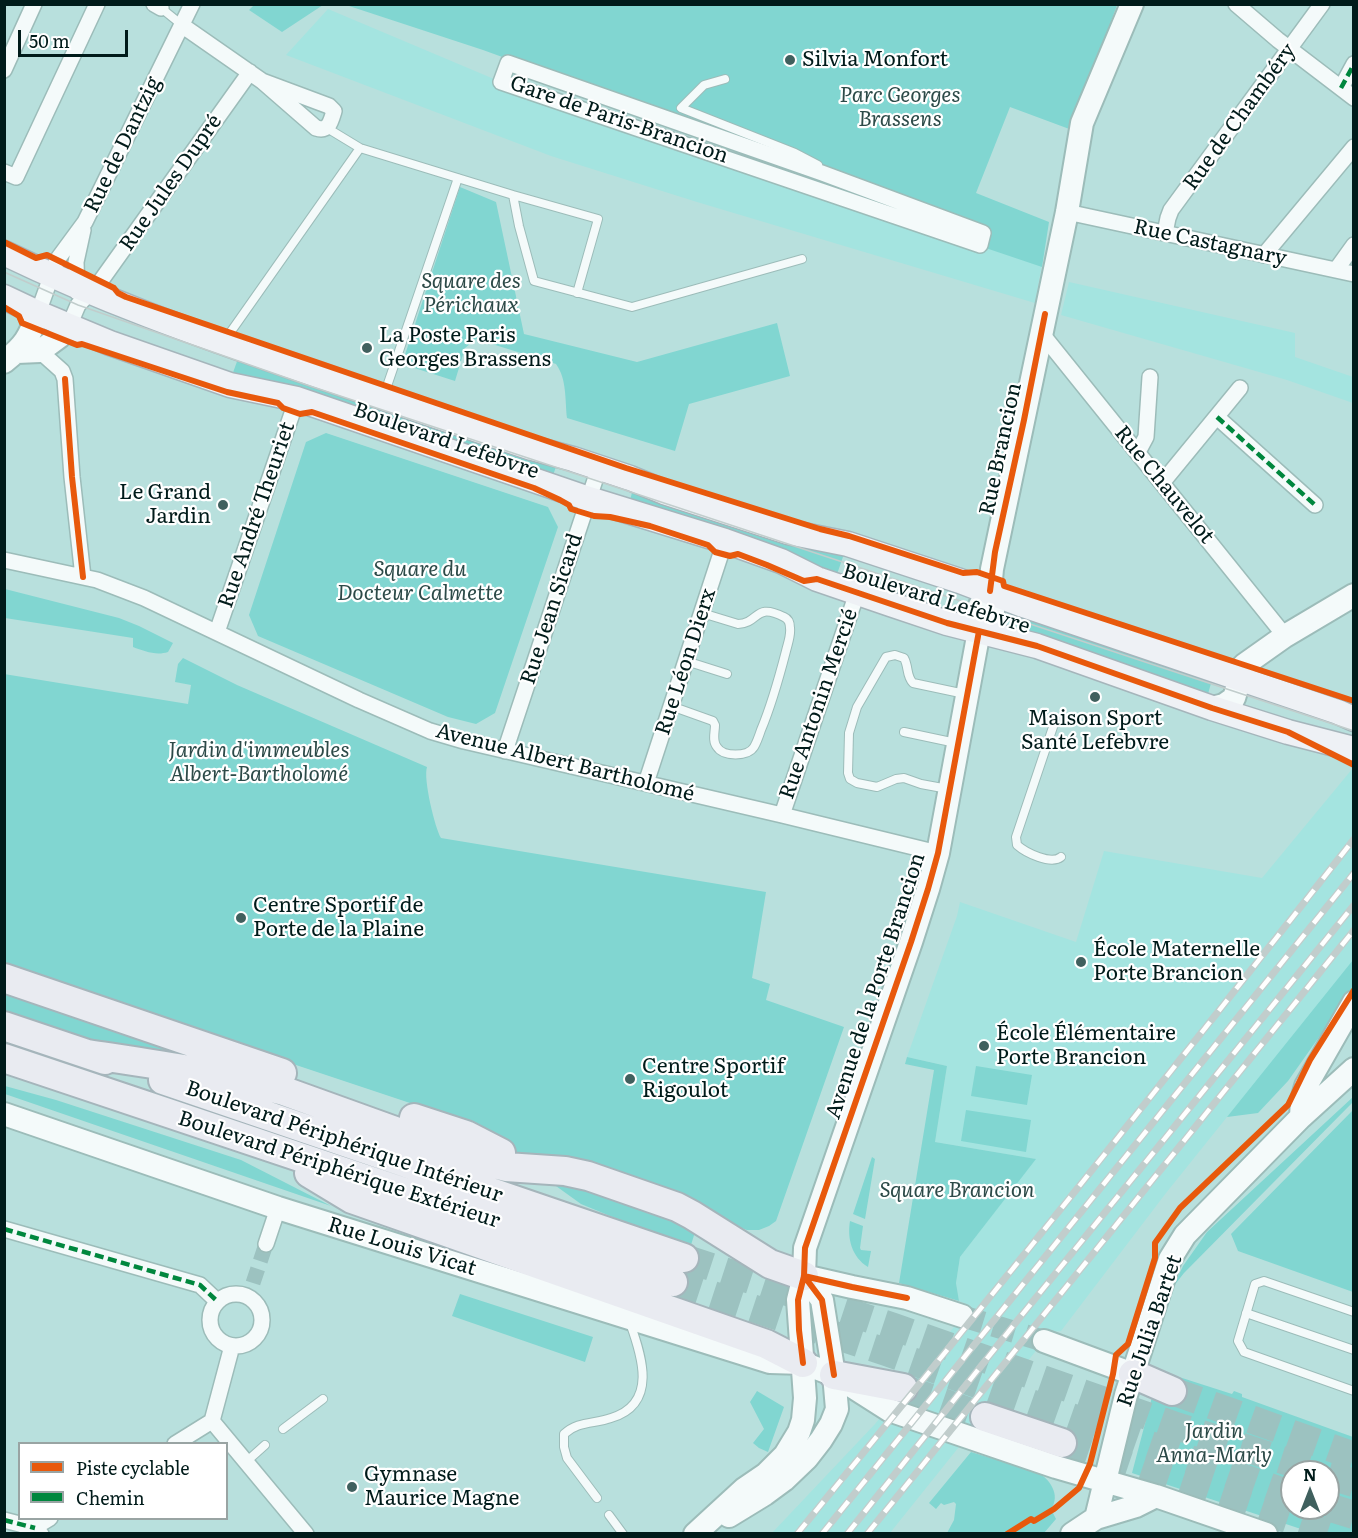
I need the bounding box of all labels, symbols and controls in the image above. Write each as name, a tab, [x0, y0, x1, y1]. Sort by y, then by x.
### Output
scale bar	[21, 18, 130, 56]
text: 50 m	[29, 27, 70, 54]
street label: Rue de Chambéry	[1178, 39, 1302, 195]
place label: Silvia Monfort	[802, 47, 948, 73]
marker: Silvia Monfort	[783, 53, 797, 67]
street label: Gare de Paris-Brancion	[507, 71, 731, 169]
street label: Rue de Dantzig	[79, 73, 167, 217]
park label: Parc Georges Brassens	[840, 83, 960, 133]
street label: Rue Jules Dupré	[115, 110, 227, 256]
street label: Rue Castagnary	[1131, 214, 1289, 272]
park label: Square des Périchaux	[421, 269, 521, 319]
place label: La Poste Paris Georges Brassens	[379, 323, 551, 373]
marker: La Poste Paris Georges Brassens	[360, 341, 374, 355]
street label: Rue Brancion	[975, 380, 1027, 518]
street label: Boulevard Lefebvre	[350, 397, 542, 485]
street label: Rue André Theuriet	[213, 419, 301, 611]
street label: Rue Chauvelot	[1109, 421, 1219, 549]
place label: Le Grand Jardin	[119, 480, 211, 530]
marker: Le Grand Jardin	[216, 498, 230, 512]
street label: Rue Jean Sicard	[516, 530, 588, 688]
park label: Square du Docteur Calmette	[337, 557, 503, 607]
street label: Boulevard Lefebvre	[839, 558, 1033, 640]
street label: Rue Léon Dierx	[650, 585, 722, 739]
street label: Rue Antonin Mercié	[775, 605, 863, 803]
marker: Maison Sport Santé Lefebvre	[1088, 690, 1102, 704]
place label: Maison Sport Santé Lefebvre	[1021, 706, 1169, 756]
street label: Avenue Albert Bartholomé	[433, 719, 697, 807]
park label: Jardin d'immeubles Albert-Bartholomé	[169, 738, 349, 788]
street label: Avenue de la Porte Brancion	[821, 850, 931, 1122]
place label: Centre Sportif de Porte de la Plaine	[253, 893, 424, 943]
marker: Centre Sportif de Porte de la Plaine	[234, 911, 248, 925]
place label: École Maternelle Porte Brancion	[1093, 937, 1260, 987]
marker: École Maternelle Porte Brancion	[1074, 955, 1088, 969]
place label: École Élémentaire Porte Brancion	[996, 1021, 1176, 1071]
marker: École Élémentaire Porte Brancion	[977, 1039, 991, 1053]
place label: Centre Sportif Rigoulot	[642, 1054, 785, 1104]
marker: Centre Sportif Rigoulot	[623, 1072, 637, 1086]
street label: Boulevard Périphérique Intérieur	[182, 1076, 506, 1208]
street label: Boulevard Périphérique Extérieur	[175, 1106, 503, 1234]
park label: Square Brancion	[879, 1178, 1035, 1204]
street label: Rue Louis Vicat	[325, 1212, 479, 1282]
street label: Rue Julia Bartet	[1112, 1252, 1188, 1410]
park label: Jardin Anna-Marly	[1156, 1419, 1272, 1469]
legend	[18, 1442, 228, 1520]
text: Piste cyclable	[76, 1454, 190, 1481]
north arrow	[1280, 1460, 1340, 1520]
place label: Gymnase Maurice Magne	[364, 1462, 520, 1512]
text: N	[1303, 1462, 1317, 1486]
marker: Gymnase Maurice Magne	[345, 1480, 359, 1494]
text: Chemin	[76, 1484, 145, 1511]

